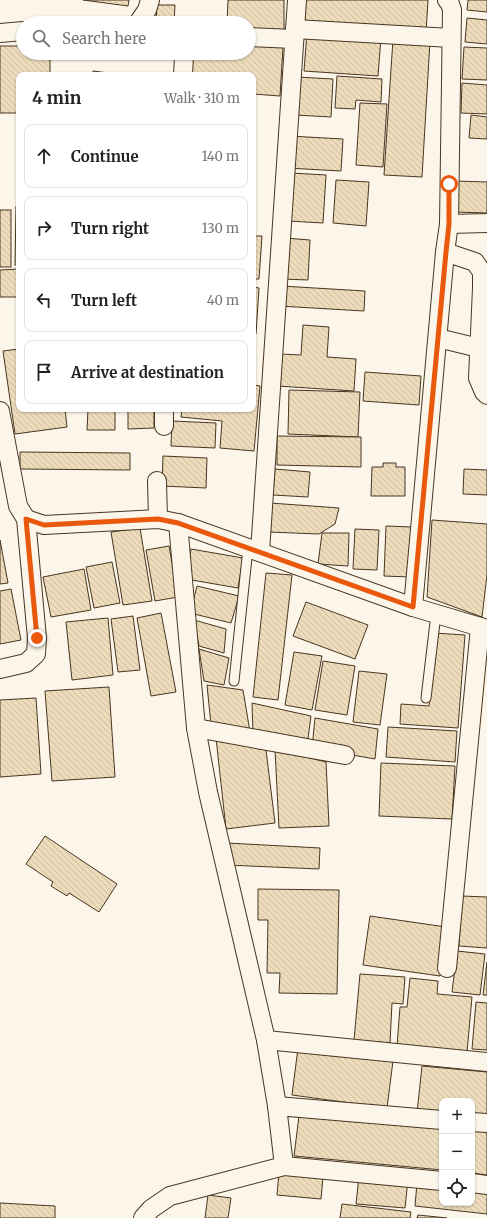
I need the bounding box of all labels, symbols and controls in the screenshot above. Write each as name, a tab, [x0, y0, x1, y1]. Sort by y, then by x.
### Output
search box	[16, 16, 256, 60]
icon: search	[30, 27, 52, 49]
text: Search here	[62, 29, 146, 48]
text: 4 min	[32, 87, 81, 109]
text: Walk · 310 m	[164, 90, 240, 107]
icon: ahead	[33, 145, 55, 167]
text: Continue	[71, 147, 139, 166]
text: 140 m	[202, 148, 239, 165]
route start	[440, 175, 458, 193]
icon: right	[33, 217, 55, 239]
text: Turn right	[71, 219, 149, 238]
text: 130 m	[202, 220, 239, 237]
icon: left	[33, 289, 55, 311]
text: Turn left	[71, 291, 137, 310]
text: 40 m	[207, 292, 239, 309]
icon: arrive	[33, 361, 55, 383]
text: Arrive at destination	[71, 363, 224, 382]
route end	[28, 629, 46, 647]
map controls	[439, 1098, 475, 1206]
button: +	[439, 1098, 475, 1134]
button: −	[439, 1134, 475, 1170]
button: locate	[439, 1170, 475, 1206]

